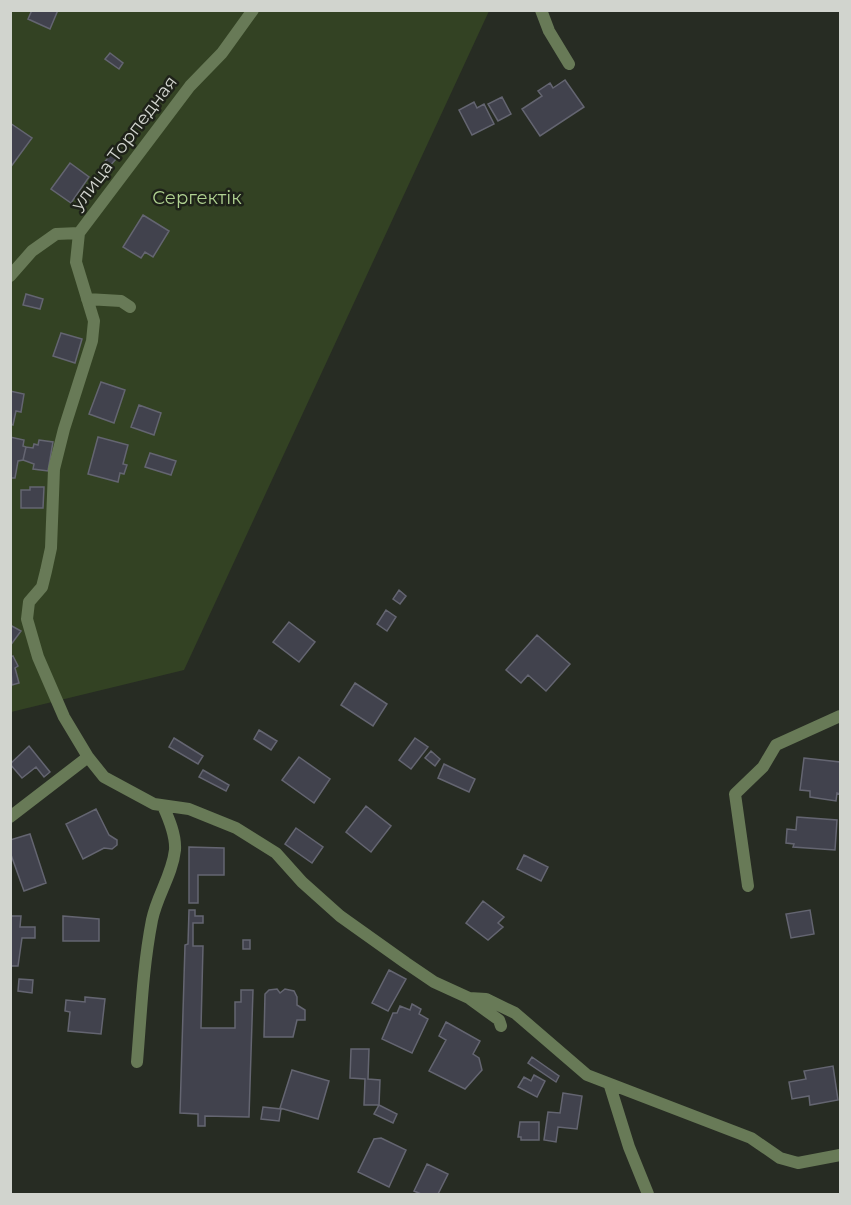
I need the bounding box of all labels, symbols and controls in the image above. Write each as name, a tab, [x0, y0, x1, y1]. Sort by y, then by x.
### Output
street label: улица Торпедная	[66, 71, 182, 215]
park label: Сергектік	[152, 187, 242, 209]

